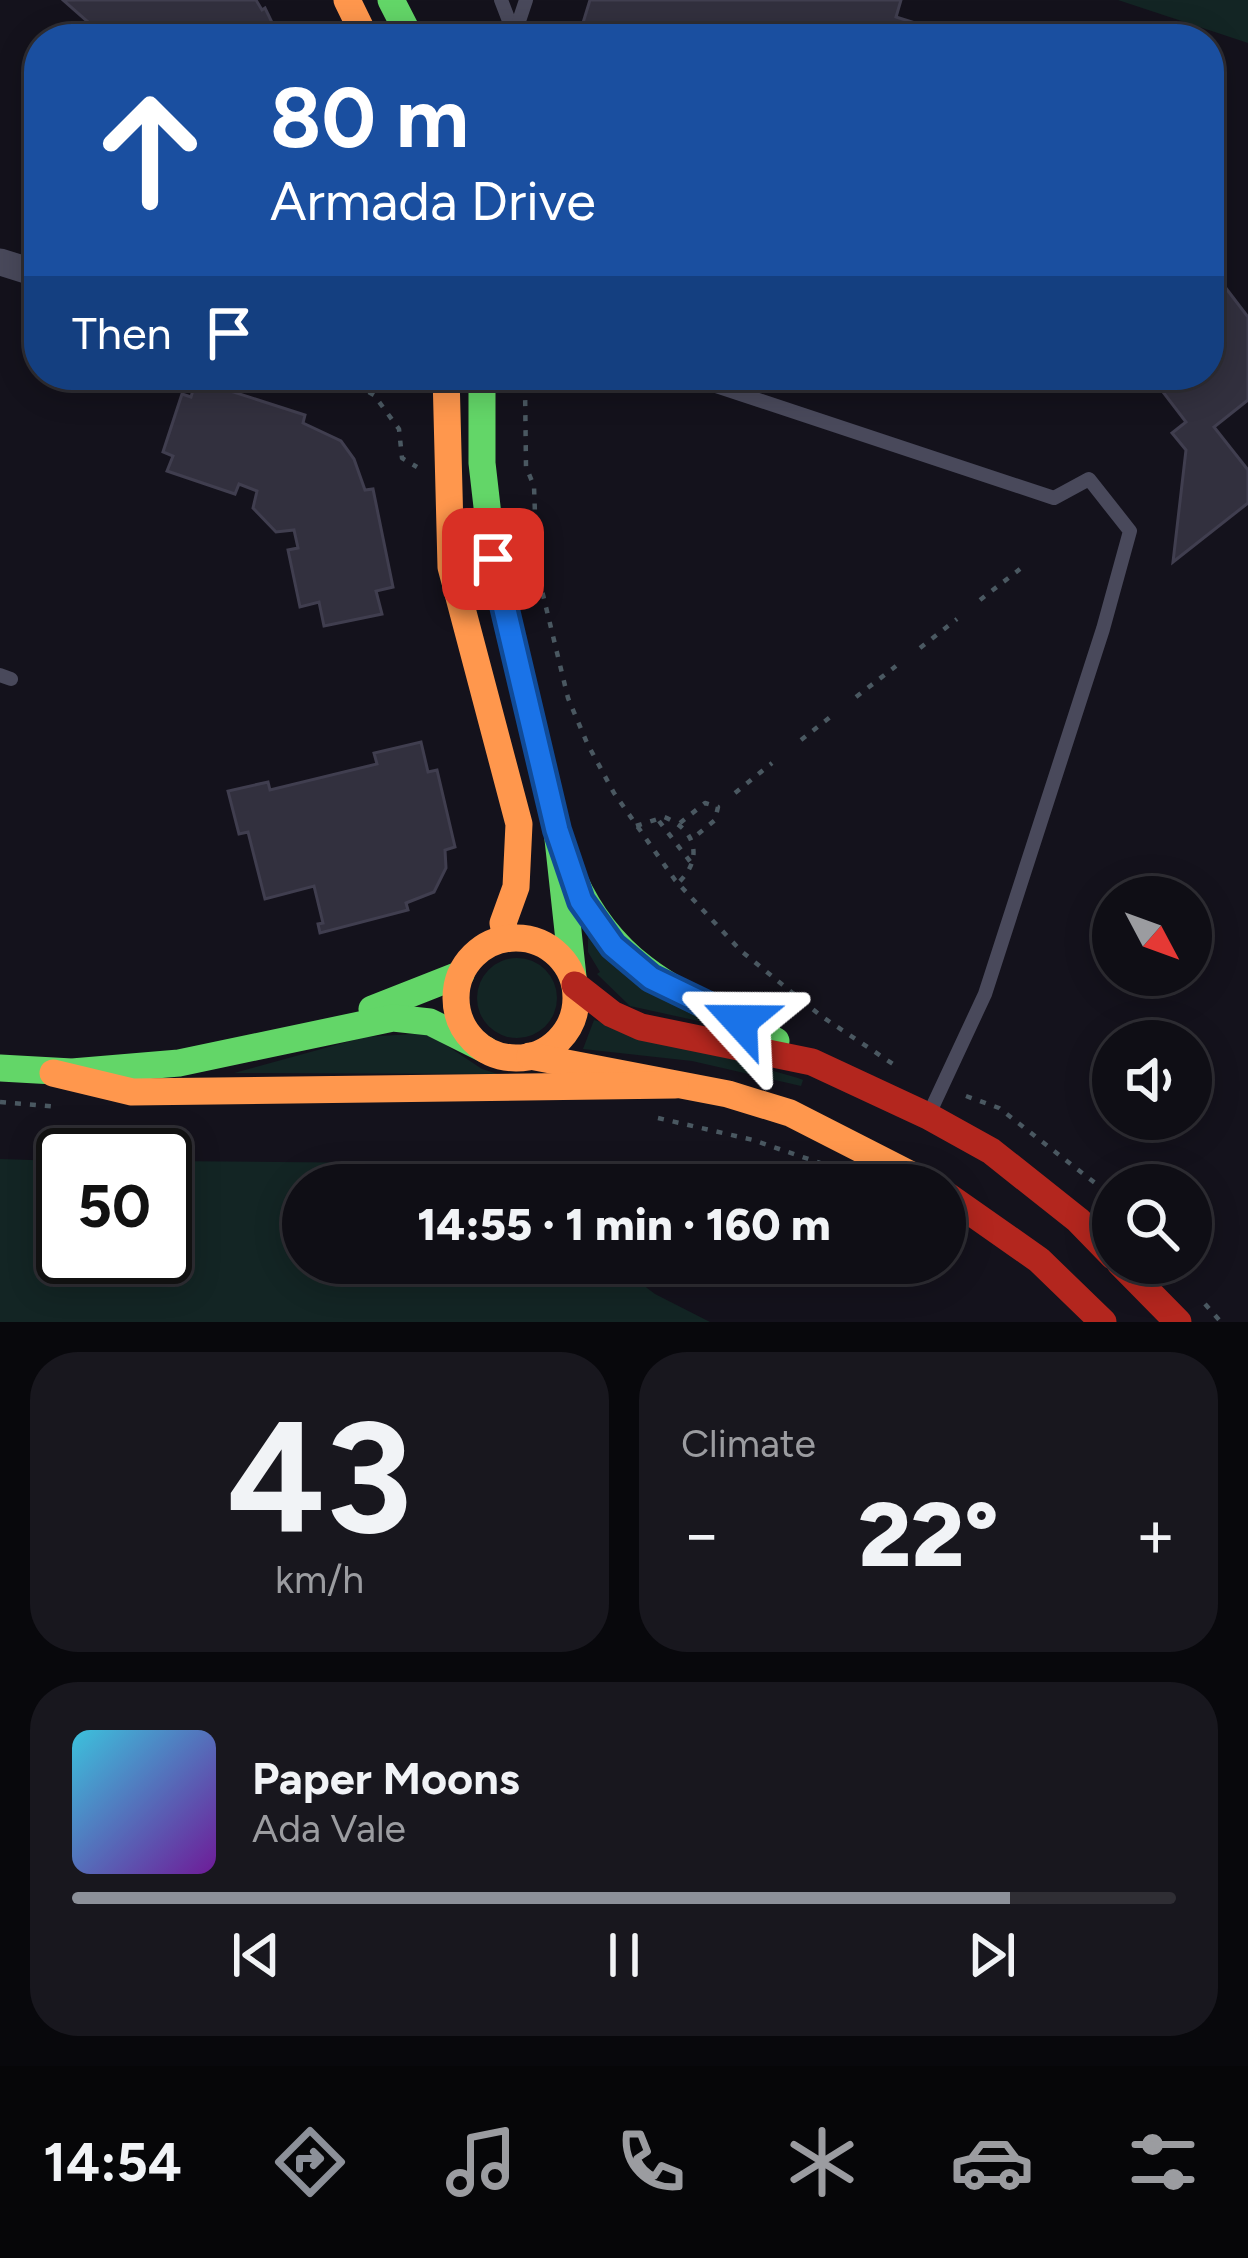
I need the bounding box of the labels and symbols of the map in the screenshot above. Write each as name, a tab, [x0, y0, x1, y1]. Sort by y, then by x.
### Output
pin	[442, 508, 544, 610]
north arrow	[1092, 876, 1212, 996]
position arrow	[677, 958, 803, 1084]
speed limit sign: 50	[36, 1128, 192, 1284]

